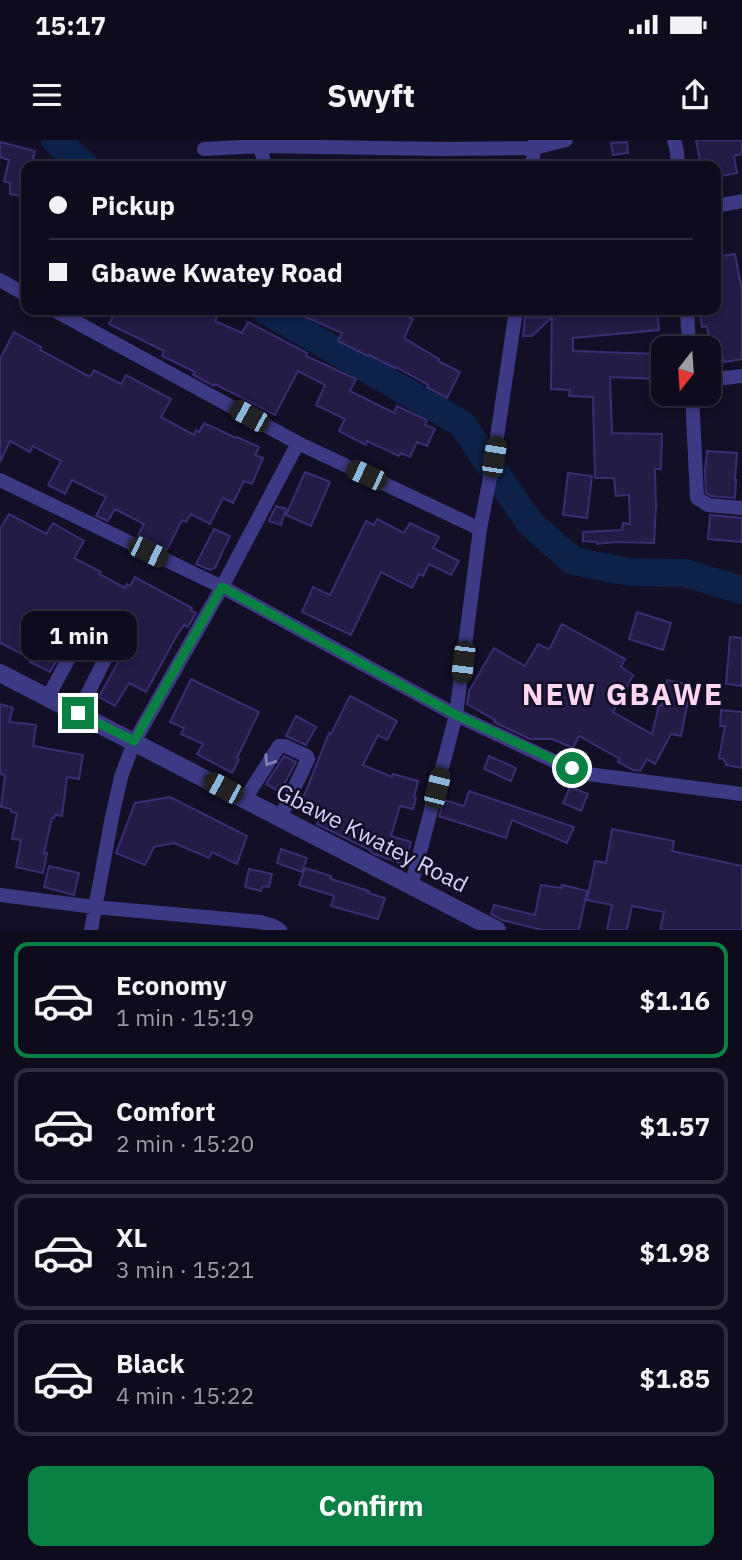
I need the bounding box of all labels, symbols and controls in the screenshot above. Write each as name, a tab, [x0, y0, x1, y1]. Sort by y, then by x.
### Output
text: 15:17	[35, 8, 106, 42]
text: Swyft	[327, 74, 415, 116]
icon: menu	[28, 76, 66, 114]
icon: share	[676, 76, 714, 114]
text: Pickup	[91, 188, 175, 222]
text: Gbawe Kwatey Road	[91, 255, 343, 289]
north arrow	[651, 336, 721, 406]
map controls	[651, 336, 721, 406]
car	[226, 397, 273, 435]
car	[481, 435, 508, 479]
car	[343, 457, 390, 493]
car	[125, 533, 172, 571]
callout: 1 min	[20, 612, 136, 660]
text: 1 min	[49, 620, 109, 650]
car	[451, 640, 476, 684]
district label: NEW GBAWE	[522, 674, 724, 713]
route end	[62, 697, 94, 729]
route start	[556, 752, 588, 784]
one-way arrow	[265, 753, 277, 766]
car	[422, 765, 453, 811]
car	[200, 769, 247, 807]
street label: Gbawe Kwatey Road	[271, 776, 473, 898]
text: Economy	[116, 968, 227, 1002]
icon: car	[32, 969, 95, 1032]
text: $1.16	[640, 983, 710, 1017]
text: 1 min · 15:19	[116, 1002, 254, 1032]
text: Comfort	[116, 1094, 215, 1128]
icon: car	[32, 1095, 95, 1158]
text: $1.57	[640, 1109, 710, 1143]
text: 2 min · 15:20	[116, 1128, 254, 1158]
text: XL	[116, 1220, 147, 1254]
icon: car	[32, 1221, 95, 1284]
text: $1.98	[640, 1235, 710, 1269]
text: 3 min · 15:21	[116, 1254, 254, 1284]
text: Black	[116, 1346, 184, 1380]
icon: car	[32, 1347, 95, 1410]
text: $1.85	[640, 1361, 710, 1395]
text: 4 min · 15:22	[116, 1380, 254, 1410]
button: Confirm	[28, 1466, 714, 1546]

